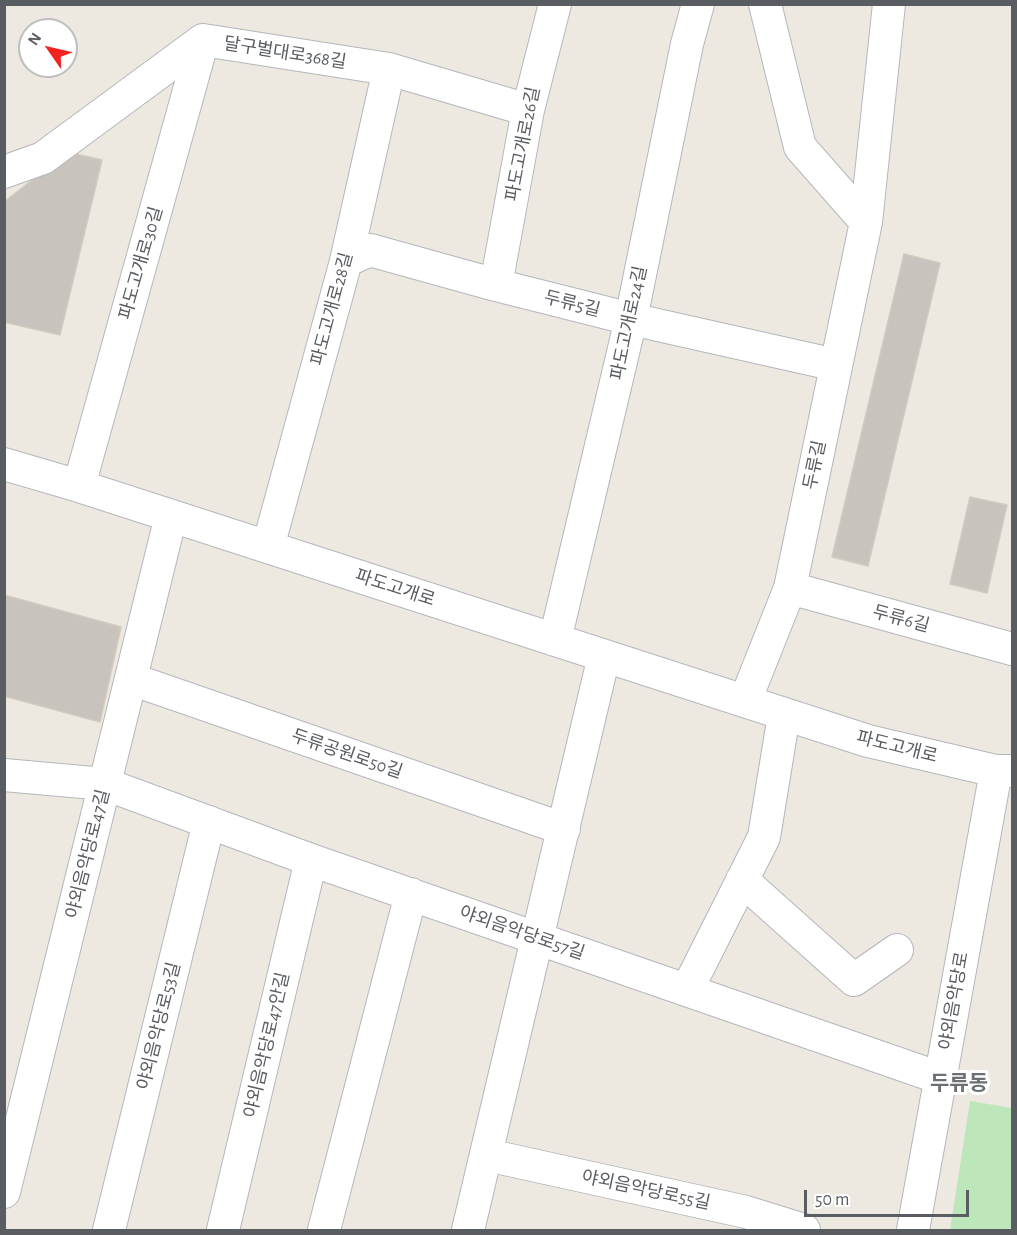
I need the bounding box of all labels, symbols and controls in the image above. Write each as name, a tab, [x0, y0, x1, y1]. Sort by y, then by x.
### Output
north arrow	[18, 18, 78, 78]
text: N	[25, 30, 44, 48]
street label: 달구벌대로368길	[222, 33, 348, 73]
street label: 파도고개로26길	[501, 85, 545, 203]
street label: 파도고개로30길	[115, 204, 167, 322]
street label: 파도고개로28길	[307, 250, 357, 368]
street label: 파도고개로24길	[606, 264, 652, 382]
street label: 두류5길	[542, 287, 602, 321]
street label: 두류길	[799, 438, 831, 492]
street label: 파도고개로	[352, 565, 438, 611]
street label: 두류6길	[870, 601, 932, 637]
street label: 두류공원로50길	[288, 725, 406, 783]
street label: 파도고개로	[854, 727, 940, 767]
street label: 야외음악당로47길	[62, 787, 114, 921]
street label: 야외음악당로57길	[457, 901, 587, 965]
street label: 야외음악당로	[935, 950, 973, 1052]
street label: 야외음악당로53길	[133, 960, 185, 1092]
street label: 야외음악당로47안길	[240, 970, 294, 1120]
district label: 두류동	[930, 1071, 988, 1097]
street label: 야외음악당로55길	[580, 1166, 712, 1214]
scale bar	[807, 1178, 972, 1216]
text: 50 m	[815, 1191, 849, 1209]

